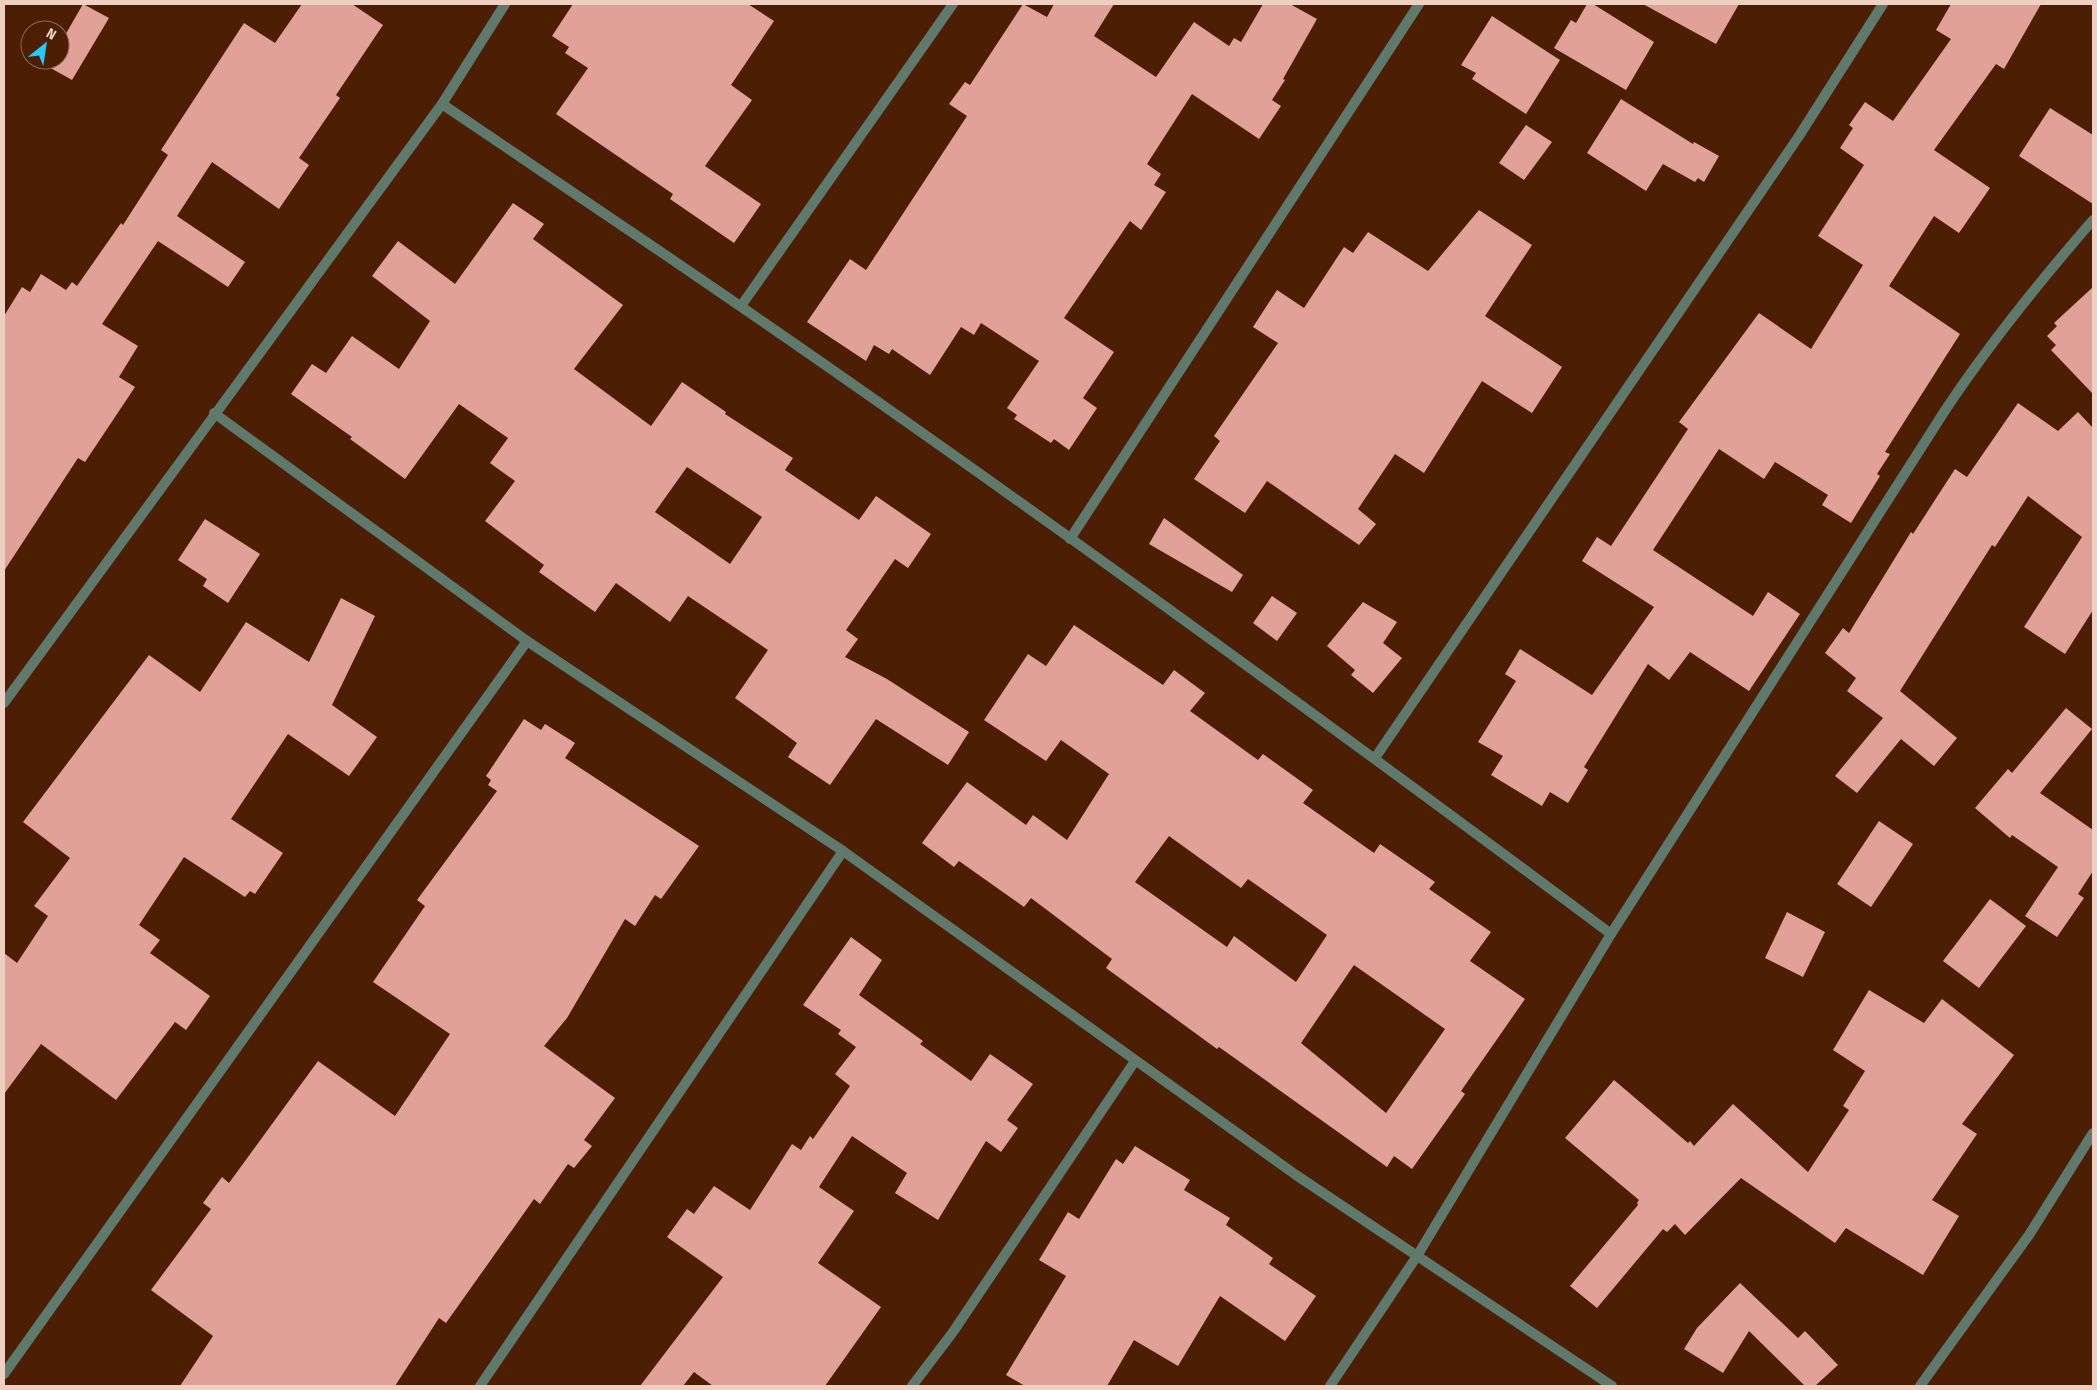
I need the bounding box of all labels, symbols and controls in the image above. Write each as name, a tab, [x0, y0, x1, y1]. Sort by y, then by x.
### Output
north arrow	[20, 20, 70, 70]
text: N	[43, 25, 59, 44]

